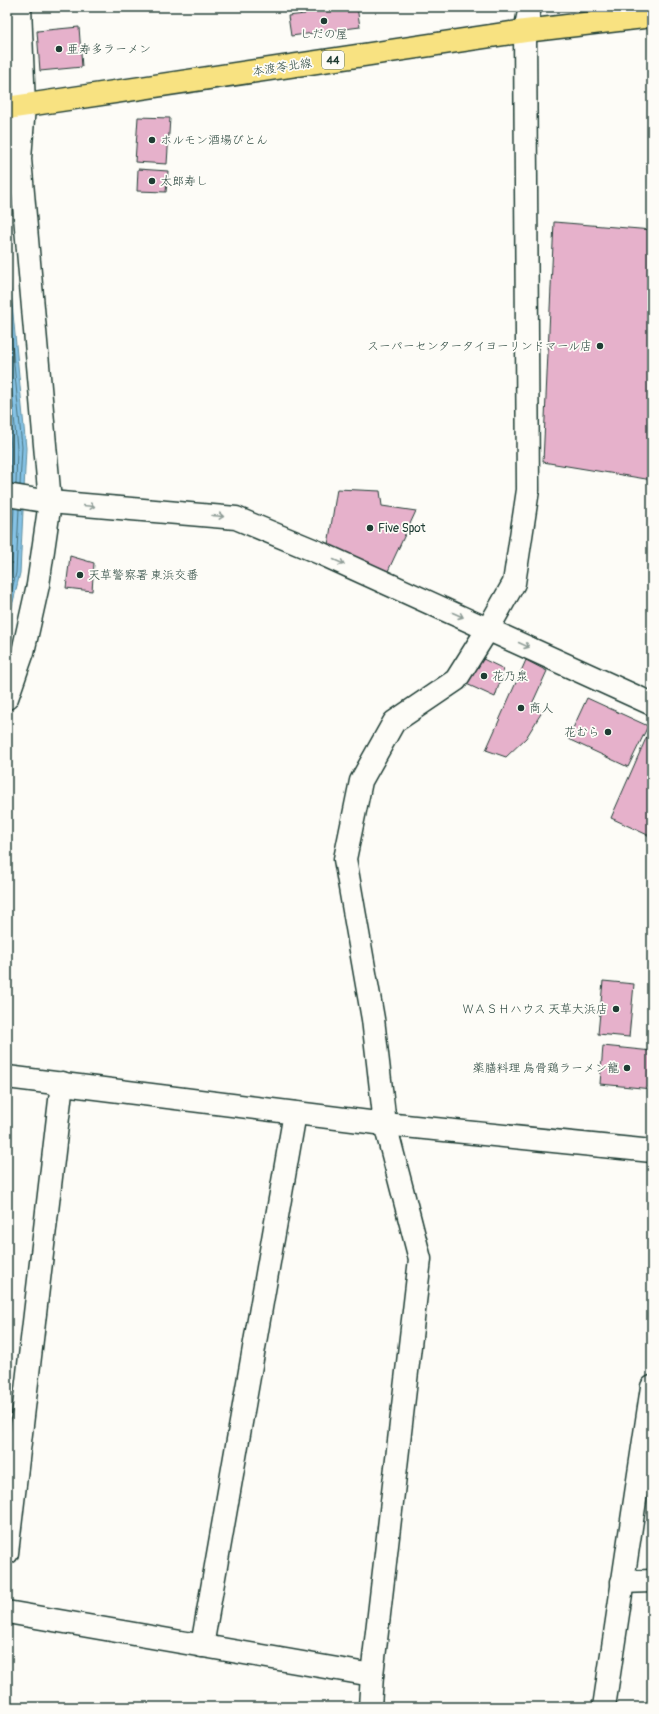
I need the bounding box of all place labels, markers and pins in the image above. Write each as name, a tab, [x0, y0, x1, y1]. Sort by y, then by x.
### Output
marker: しだの屋	[319, 16, 329, 26]
place label: しだの屋	[300, 27, 348, 42]
place label: 亜寿多ラーメン	[67, 42, 151, 57]
marker: 亜寿多ラーメン	[54, 44, 64, 54]
place label: ホルモン酒場びとん	[160, 133, 268, 148]
marker: ホルモン酒場びとん	[147, 135, 157, 145]
place label: 太郎寿し	[160, 174, 208, 189]
marker: 太郎寿し	[147, 176, 157, 186]
place label: スーパーセンタータイヨーリンドマール店	[367, 339, 592, 354]
marker: スーパーセンタータイヨーリンドマール店	[595, 341, 605, 351]
place label: Five Spot	[378, 521, 426, 536]
marker: Five Spot	[365, 523, 375, 533]
place label: 天草警察署 東浜交番	[88, 568, 199, 583]
marker: 天草警察署 東浜交番	[75, 570, 85, 580]
place label: 花乃泉	[492, 669, 528, 684]
marker: 花乃泉	[479, 671, 489, 681]
place label: 商人	[529, 701, 553, 716]
marker: 商人	[516, 703, 526, 713]
place label: 花むら	[564, 725, 600, 740]
marker: 花むら	[603, 727, 613, 737]
place label: ＷＡＳＨハウス 天草大浜店	[462, 1002, 608, 1017]
marker: ＷＡＳＨハウス 天草大浜店	[611, 1004, 621, 1014]
place label: 薬膳料理 烏骨鶏ラーメン龍	[472, 1061, 619, 1076]
marker: 薬膳料理 烏骨鶏ラーメン龍	[622, 1063, 632, 1073]

